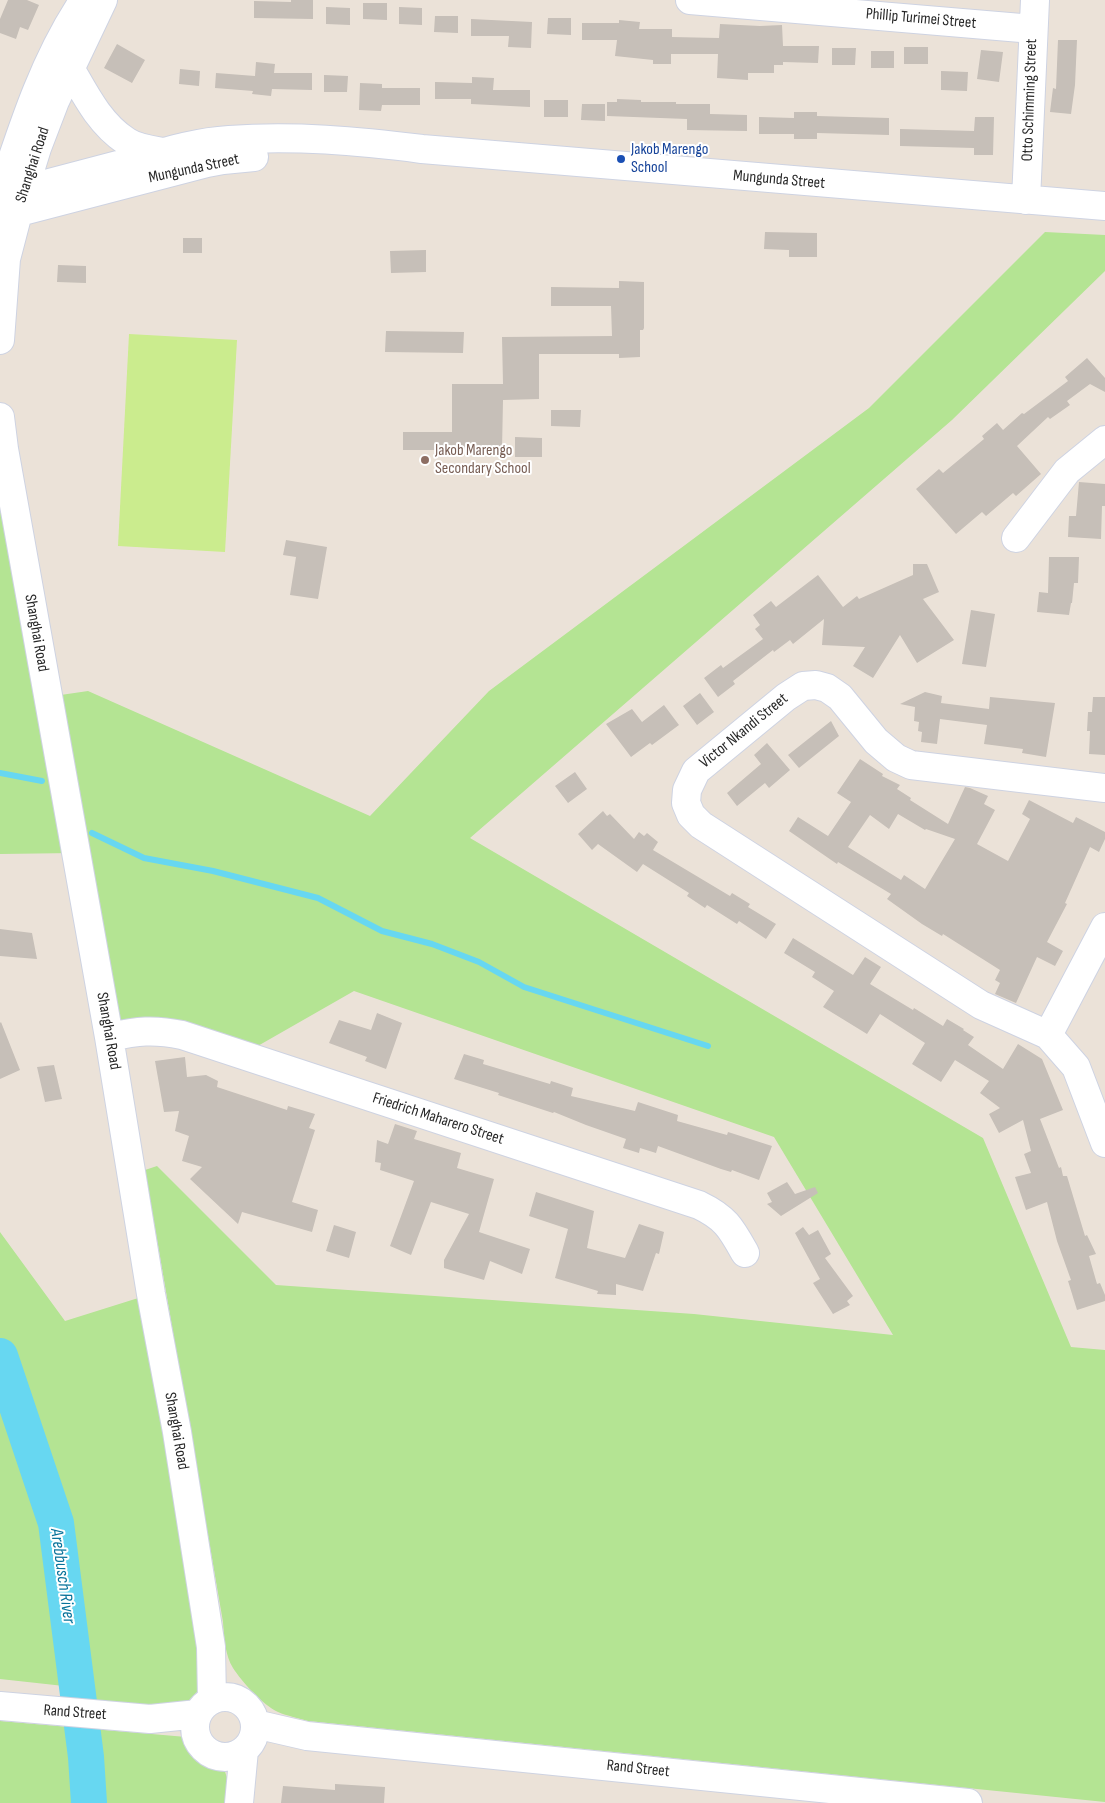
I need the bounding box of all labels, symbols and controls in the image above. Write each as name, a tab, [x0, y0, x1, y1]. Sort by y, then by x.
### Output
street label: Phillip Turimei Street	[865, 5, 977, 33]
street label: Otto Schimming Street	[1018, 38, 1042, 162]
street label: Shanghai Road	[12, 125, 54, 205]
place label: Jakob Marengo School	[631, 140, 708, 178]
street label: Mungunda Street	[147, 150, 241, 188]
marker: Jakob Marengo School	[615, 153, 627, 165]
street label: Mungunda Street	[732, 166, 826, 194]
place label: Jakob Marengo Secondary School	[435, 441, 531, 479]
marker: Jakob Marengo Secondary School	[419, 454, 431, 466]
street label: Shanghai Road	[20, 593, 52, 673]
street label: Victor Nkandi Street	[696, 689, 792, 773]
street label: Shanghai Road	[92, 991, 124, 1071]
street label: Friedrich Maharero Street	[370, 1089, 506, 1149]
street label: Shanghai Road	[160, 1391, 192, 1471]
water label: Arebbusch River	[45, 1527, 79, 1625]
street label: Rand Street	[43, 1701, 107, 1725]
street label: Rand Street	[606, 1756, 670, 1782]

